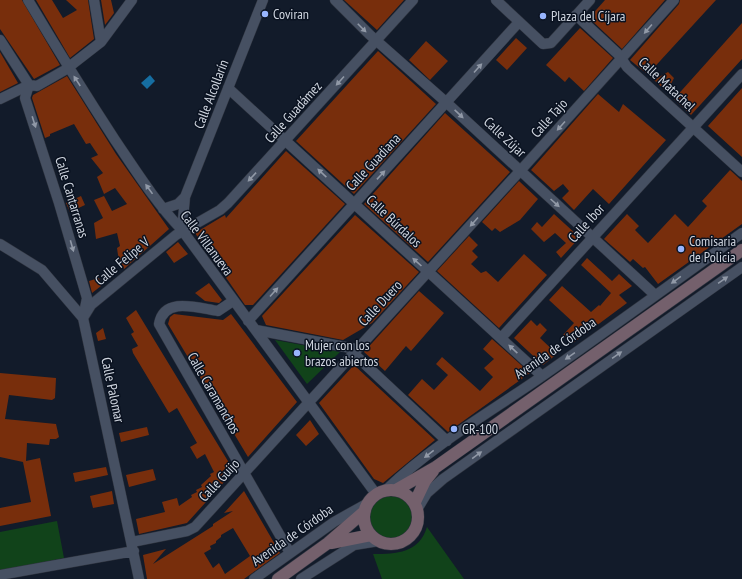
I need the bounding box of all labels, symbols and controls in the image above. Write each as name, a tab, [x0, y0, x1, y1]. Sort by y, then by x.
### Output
place label: Coviran	[273, 5, 309, 23]
place label: Plaza del Cíjara	[551, 7, 625, 25]
marker: Coviran	[260, 9, 270, 19]
marker: Plaza del Cíjara	[538, 11, 548, 21]
one-way arrow	[357, 23, 367, 33]
one-way arrow	[643, 24, 652, 35]
street label: Calle Matachel	[635, 53, 700, 115]
street label: Calle Alcollarín	[190, 57, 232, 131]
one-way arrow	[473, 63, 482, 74]
one-way arrow	[73, 76, 81, 86]
one-way arrow	[335, 76, 344, 86]
street label: Calle Guadámez	[260, 77, 326, 147]
street label: Calle Tajo	[527, 95, 571, 141]
one-way arrow	[454, 110, 464, 119]
street label: Calle Zújar	[480, 113, 530, 161]
one-way arrow	[31, 116, 37, 128]
one-way arrow	[556, 121, 566, 131]
street label: Calle Guadiana	[342, 129, 404, 195]
street label: Calle Cantarranas	[51, 154, 93, 240]
one-way arrow	[317, 169, 327, 178]
one-way arrow	[376, 170, 385, 180]
one-way arrow	[247, 172, 257, 182]
one-way arrow	[145, 184, 153, 194]
street label: Calle Búrdalos	[363, 191, 426, 251]
one-way arrow	[549, 198, 560, 207]
street label: Calle Ibor	[564, 200, 608, 246]
street label: Calle Villanueva	[177, 207, 237, 279]
one-way arrow	[469, 217, 478, 227]
place label: Comisaria de Policia	[689, 232, 736, 266]
street label: Calle Felipe V	[91, 233, 153, 289]
one-way arrow	[69, 240, 75, 252]
marker: Comisaria de Policia	[676, 244, 686, 254]
one-way arrow	[412, 257, 422, 266]
street label: Calle Duero	[354, 276, 406, 330]
one-way arrow	[671, 276, 682, 284]
one-way arrow	[718, 276, 728, 284]
one-way arrow	[270, 286, 279, 297]
street label: Avenida de Córdoba	[511, 313, 599, 383]
place label: Mujer con los brazos abiertos	[305, 336, 379, 370]
one-way arrow	[508, 345, 518, 354]
marker: Mujer con los brazos abiertos	[292, 348, 302, 358]
street label: Calle Caramanchos	[183, 349, 245, 437]
one-way arrow	[612, 351, 622, 359]
one-way arrow	[565, 352, 576, 360]
street label: Calle Palomar	[97, 356, 129, 425]
place label: GR-100	[462, 420, 498, 438]
marker: GR-100	[449, 424, 459, 434]
one-way arrow	[424, 450, 435, 458]
one-way arrow	[471, 450, 482, 459]
street label: Calle Guijo	[195, 455, 243, 505]
street label: Avenida de Córdoba	[248, 500, 336, 570]

